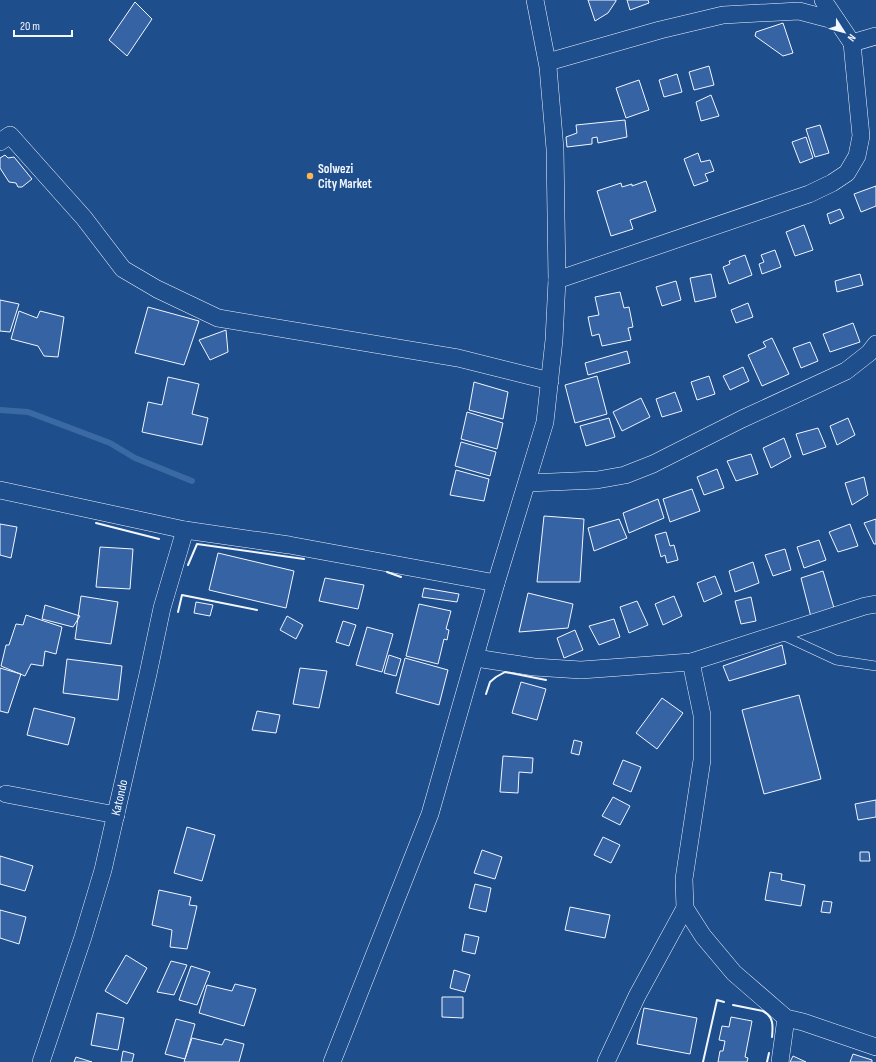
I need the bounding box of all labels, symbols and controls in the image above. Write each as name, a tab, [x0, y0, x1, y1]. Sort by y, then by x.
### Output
scale bar	[14, 12, 72, 38]
north arrow	[824, 12, 864, 52]
text: 20 m	[20, 19, 40, 34]
text: N	[845, 31, 859, 44]
place label: Solwezi City Market	[318, 161, 372, 192]
marker: Solwezi City Market	[305, 171, 315, 181]
street label: Katondo	[108, 778, 131, 817]

